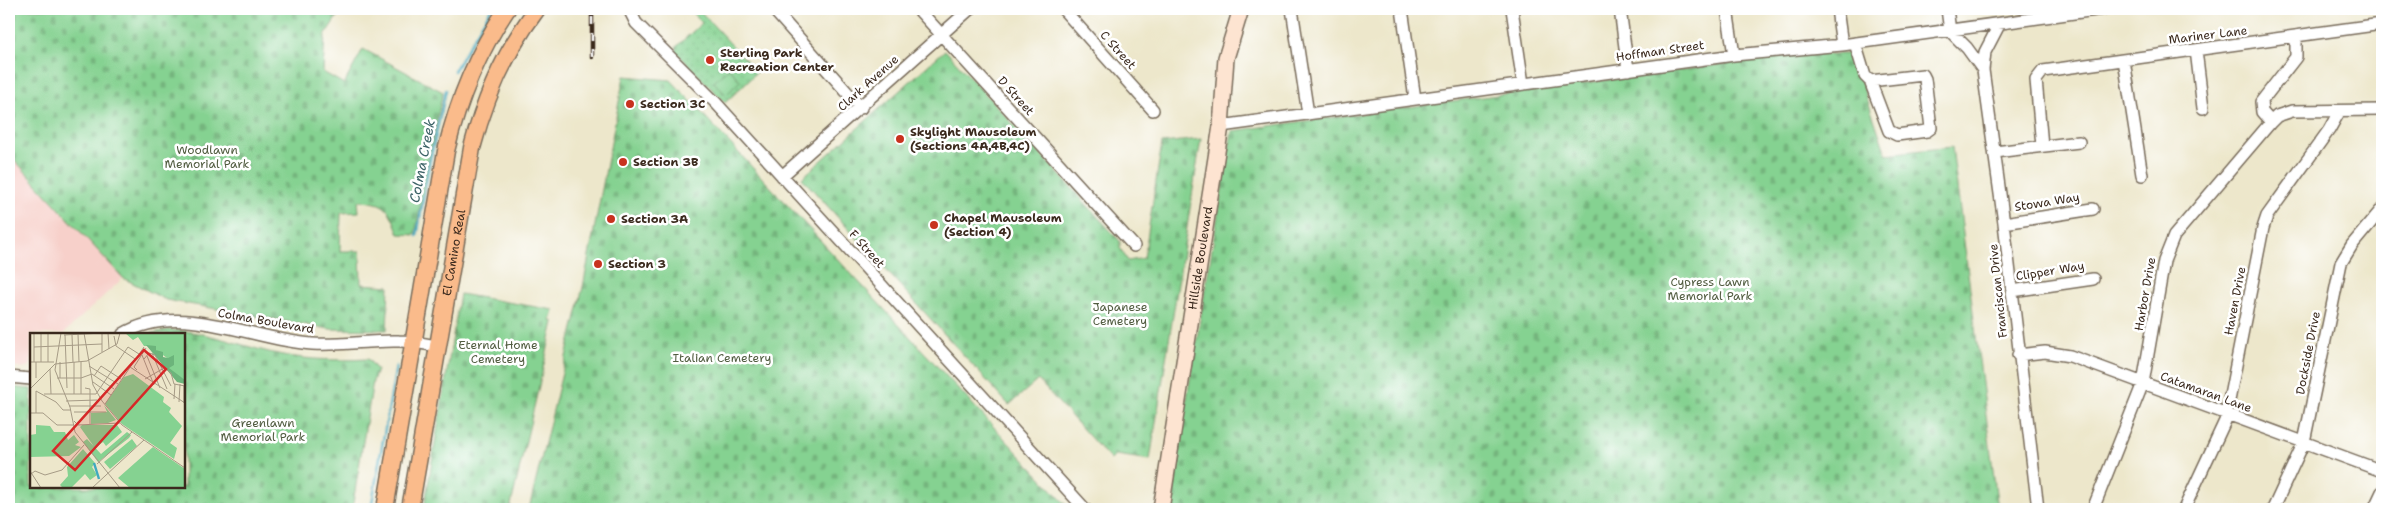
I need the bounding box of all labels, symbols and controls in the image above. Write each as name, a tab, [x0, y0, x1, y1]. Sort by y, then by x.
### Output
street label: Mariner Lane	[2168, 22, 2248, 48]
street label: C Street	[1096, 27, 1140, 73]
street label: Hoffman Street	[1615, 37, 1705, 65]
place label: Sterling Park Recreation Center	[720, 45, 835, 75]
street label: Clark Avenue	[834, 51, 902, 115]
marker: Sterling Park Recreation Center	[704, 54, 716, 66]
street label: D Street	[994, 73, 1038, 119]
place label: Section 3C	[640, 96, 705, 112]
marker: Section 3C	[624, 98, 636, 110]
water label: Colma Creek	[405, 118, 439, 204]
place label: Skylight Mausoleum (Sections 4A,4B,4C)	[910, 124, 1037, 154]
marker: Skylight Mausoleum (Sections 4A,4B,4C)	[894, 133, 906, 145]
park label: Woodlawn Memorial Park	[165, 142, 250, 172]
place label: Section 3B	[633, 154, 699, 170]
marker: Section 3B	[617, 156, 629, 168]
street label: Stowa Way	[2013, 189, 2081, 215]
street label: Hillside Boulevard	[1184, 205, 1216, 311]
street label: El Camino Real	[439, 208, 469, 297]
place label: Chapel Mausoleum (Section 4)	[944, 210, 1062, 240]
place label: Section 3A	[621, 211, 688, 227]
marker: Section 3A	[605, 213, 617, 225]
marker: Chapel Mausoleum (Section 4)	[928, 219, 940, 231]
street label: F Street	[846, 226, 888, 272]
street label: Franciscan Drive	[1985, 243, 2011, 339]
place label: Section 3	[608, 256, 666, 272]
street label: Harbor Drive	[2131, 256, 2159, 332]
marker: Section 3	[592, 258, 604, 270]
street label: Clipper Way	[2015, 258, 2086, 284]
street label: Haven Drive	[2221, 265, 2250, 337]
park label: Cypress Lawn Memorial Park	[1668, 274, 1753, 304]
park label: Japanese Cemetery	[1092, 299, 1148, 329]
street label: Colma Boulevard	[217, 305, 316, 337]
street label: Dockside Drive	[2292, 310, 2324, 396]
inset map	[30, 333, 185, 488]
park label: Eternal Home Cemetery	[458, 337, 538, 367]
park label: Italian Cemetery	[673, 350, 772, 366]
street label: Catamaran Lane	[2158, 368, 2254, 416]
park label: Greenlawn Memorial Park	[221, 415, 306, 445]

